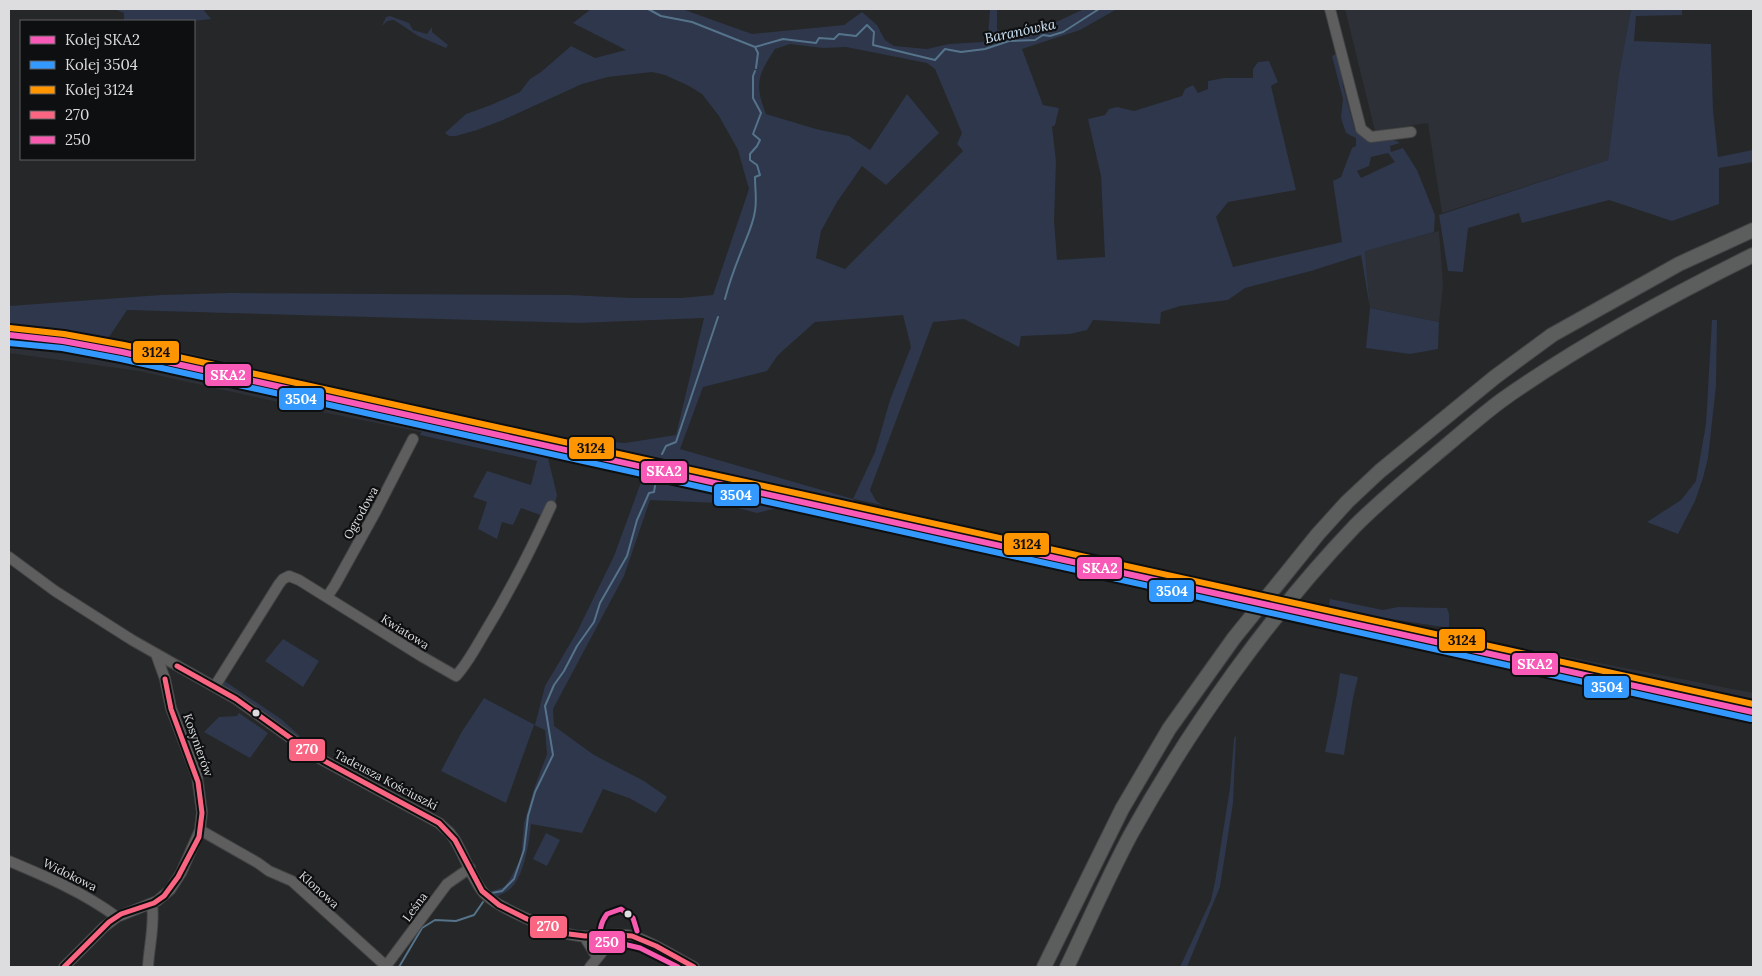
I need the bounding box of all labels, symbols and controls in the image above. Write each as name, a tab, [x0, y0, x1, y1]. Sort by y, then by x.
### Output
water label: Baranówka	[983, 15, 1058, 47]
legend	[20, 20, 195, 160]
text: Kolej SKA2	[65, 30, 140, 49]
text: Kolej 3504	[65, 55, 138, 74]
text: Kolej 3124	[65, 80, 134, 99]
text: 270	[65, 105, 89, 124]
text: 250	[65, 130, 91, 149]
line badge: 3124	[132, 340, 180, 364]
text: 3124	[142, 343, 171, 361]
line badge: SKA2	[204, 363, 252, 387]
text: SKA2	[210, 366, 246, 384]
line badge: 3504	[278, 387, 325, 411]
text: 3504	[285, 390, 317, 408]
line badge: 3124	[568, 436, 615, 460]
text: 3124	[577, 439, 606, 457]
line badge: SKA2	[640, 460, 688, 484]
text: SKA2	[646, 462, 682, 480]
line badge: 3504	[713, 483, 760, 507]
street label: Ogrodowa	[340, 484, 381, 542]
text: 3504	[720, 486, 752, 504]
line badge: 3124	[1003, 532, 1050, 556]
text: 3124	[1013, 535, 1042, 553]
line badge: SKA2	[1076, 556, 1123, 580]
text: SKA2	[1082, 559, 1118, 577]
line badge: 3504	[1148, 579, 1195, 603]
text: 3504	[1156, 582, 1188, 600]
street label: Kwiatowa	[378, 611, 432, 652]
line badge: 3124	[1438, 628, 1486, 652]
text: 3124	[1448, 631, 1477, 649]
line badge: SKA2	[1511, 652, 1559, 676]
text: SKA2	[1517, 655, 1553, 673]
line badge: 3504	[1583, 675, 1630, 699]
text: 3504	[1591, 678, 1623, 696]
unlabelled marker	[251, 708, 261, 718]
street label: Kosynierów	[180, 711, 217, 779]
line badge: 270	[288, 738, 326, 762]
text: 270	[296, 740, 319, 758]
street label: Tadeusza Kościuszki	[332, 746, 440, 813]
street label: Widokowa	[41, 855, 100, 894]
street label: Klonowa	[296, 868, 342, 911]
street label: Leśna	[399, 889, 430, 924]
unlabelled marker	[623, 909, 633, 919]
line badge: 270	[529, 915, 568, 939]
text: 270	[537, 917, 560, 935]
line badge: 250	[588, 930, 626, 954]
text: 250	[595, 933, 619, 951]

